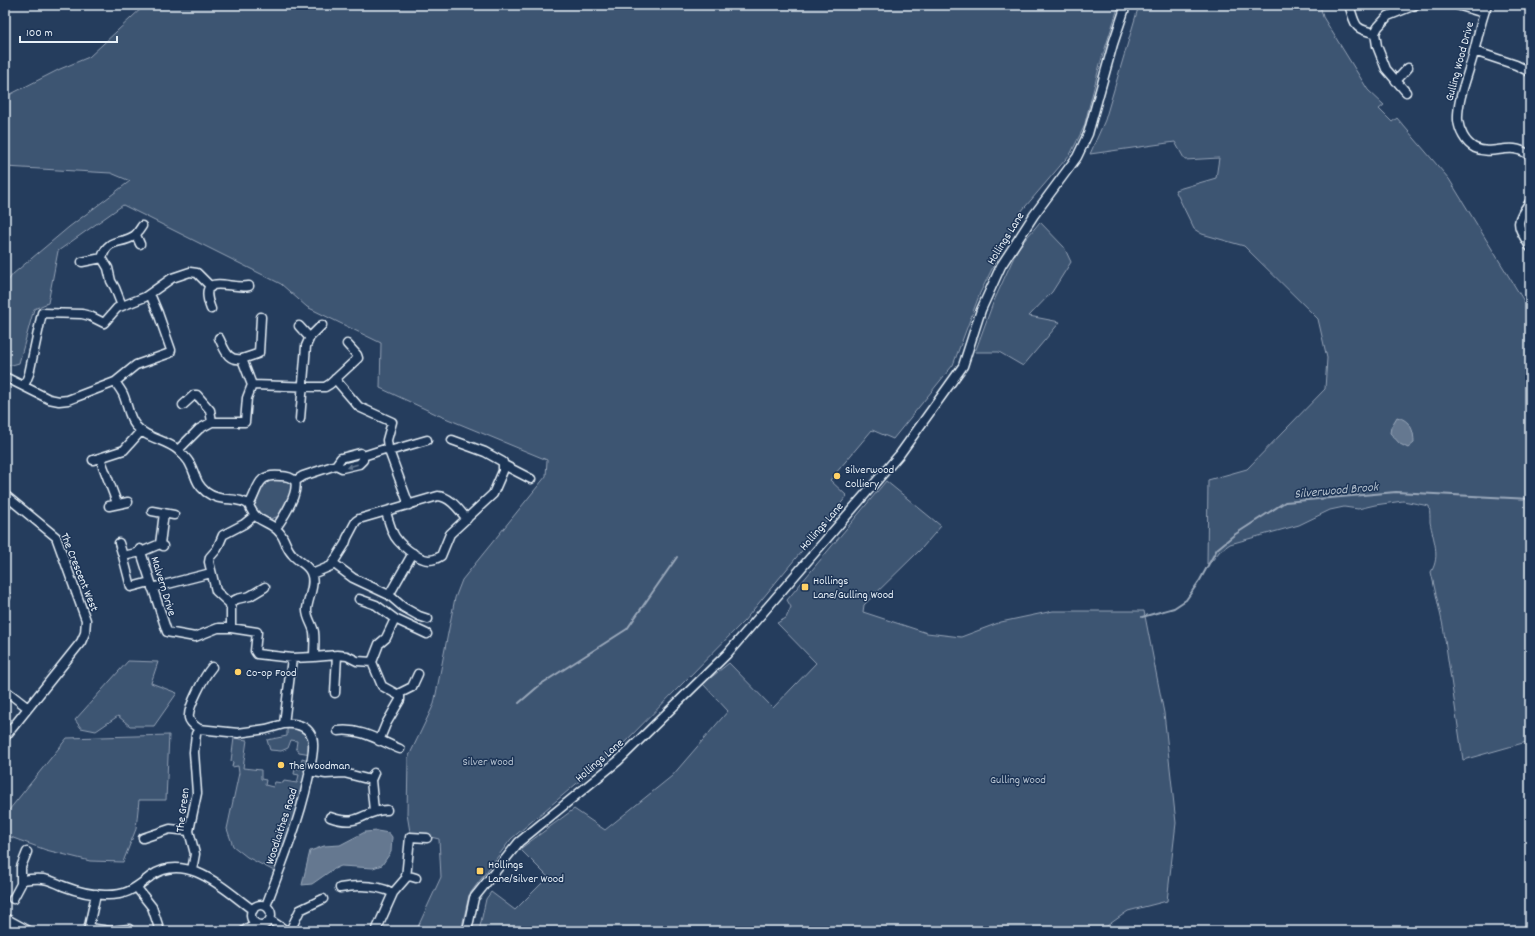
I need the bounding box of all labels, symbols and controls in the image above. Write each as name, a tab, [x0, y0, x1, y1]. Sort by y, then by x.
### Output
scale bar	[20, 18, 117, 44]
street label: Gulling Wood Drive	[1442, 20, 1479, 103]
text: 100 m	[26, 25, 53, 42]
street label: Hollings Lane	[983, 209, 1029, 268]
place label: Silverwood Colliery	[845, 462, 894, 493]
one-way arrow	[345, 463, 357, 469]
marker: Silverwood Colliery	[832, 471, 842, 481]
water label: Silverwood Brook	[1294, 478, 1381, 505]
street label: Hollings Lane	[796, 499, 848, 555]
street label: The Crescent West	[55, 531, 102, 615]
street label: Malvern Drive	[145, 554, 180, 618]
place label: Hollings Lane/Gulling Wood	[813, 573, 894, 604]
marker: Hollings Lane/Gulling Wood	[800, 582, 810, 592]
place label: Co-op Food	[246, 665, 297, 682]
marker: Co-op Food	[233, 667, 243, 677]
street label: Hollings Lane	[572, 735, 628, 787]
park label: Silver Wood	[462, 754, 514, 771]
place label: The Woodman	[289, 758, 350, 775]
marker: The Woodman	[276, 760, 286, 770]
park label: Gulling Wood	[990, 772, 1046, 789]
street label: The Green	[172, 786, 195, 834]
street label: Woodlaithes Road	[262, 786, 303, 867]
place label: Hollings Lane/Silver Wood	[488, 857, 564, 888]
marker: Hollings Lane/Silver Wood	[475, 866, 485, 876]

